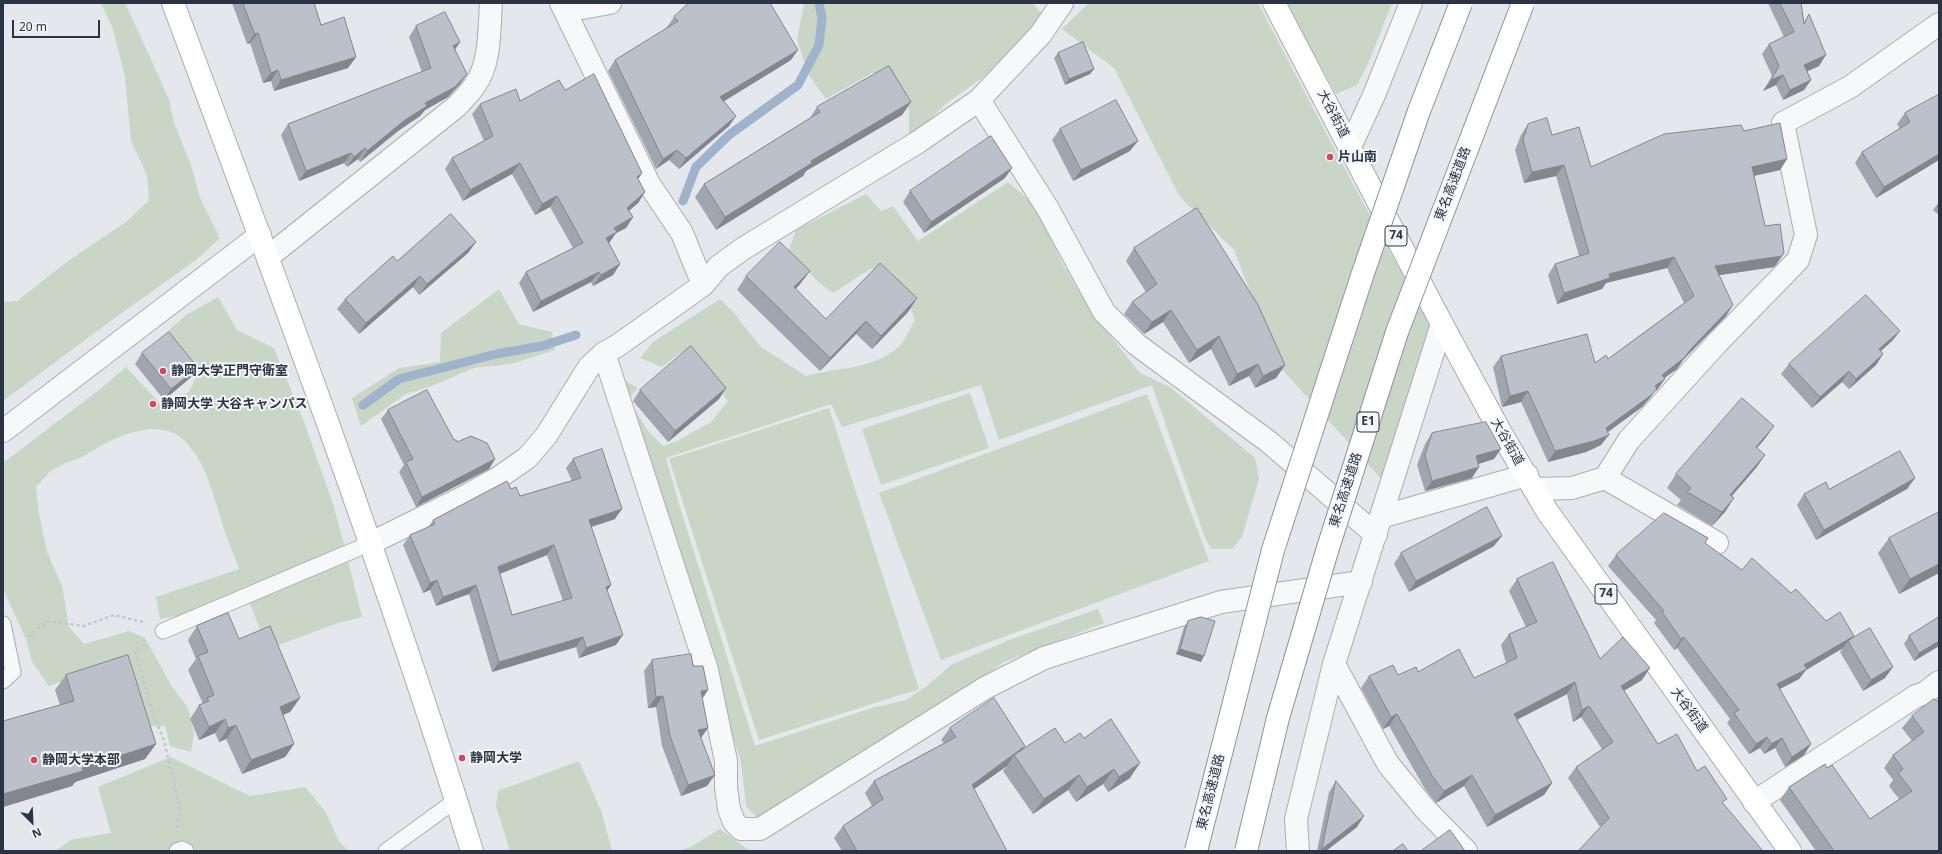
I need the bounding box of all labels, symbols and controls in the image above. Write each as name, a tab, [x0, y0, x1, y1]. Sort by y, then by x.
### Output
scale bar	[14, 12, 102, 38]
text: 20 m	[19, 18, 47, 35]
street label: 大谷街道	[1314, 87, 1352, 141]
street label: 東名高速道路	[1432, 145, 1474, 223]
place label: 片山南	[1338, 149, 1377, 165]
marker: 片山南	[1325, 152, 1335, 162]
road number: 74	[1385, 226, 1407, 246]
place label: 静岡大学正門守衛室	[171, 363, 288, 379]
marker: 静岡大学正門守衛室	[158, 366, 168, 376]
place label: 静岡大学 大谷キャンパス	[161, 396, 307, 412]
marker: 静岡大学 大谷キャンパス	[148, 399, 158, 409]
road number: E1	[1357, 412, 1379, 432]
street label: 大谷街道	[1487, 416, 1527, 468]
street label: 東名高速道路	[1327, 450, 1365, 530]
road number: 74	[1595, 584, 1617, 604]
street label: 大谷街道	[1667, 684, 1711, 736]
place label: 静岡大学	[470, 750, 522, 766]
place label: 静岡大学本部	[42, 752, 120, 768]
street label: 東名高速道路	[1194, 752, 1228, 832]
marker: 静岡大学	[457, 753, 467, 763]
marker: 静岡大学本部	[29, 755, 39, 765]
north arrow	[12, 802, 52, 842]
text: N	[30, 825, 44, 842]

